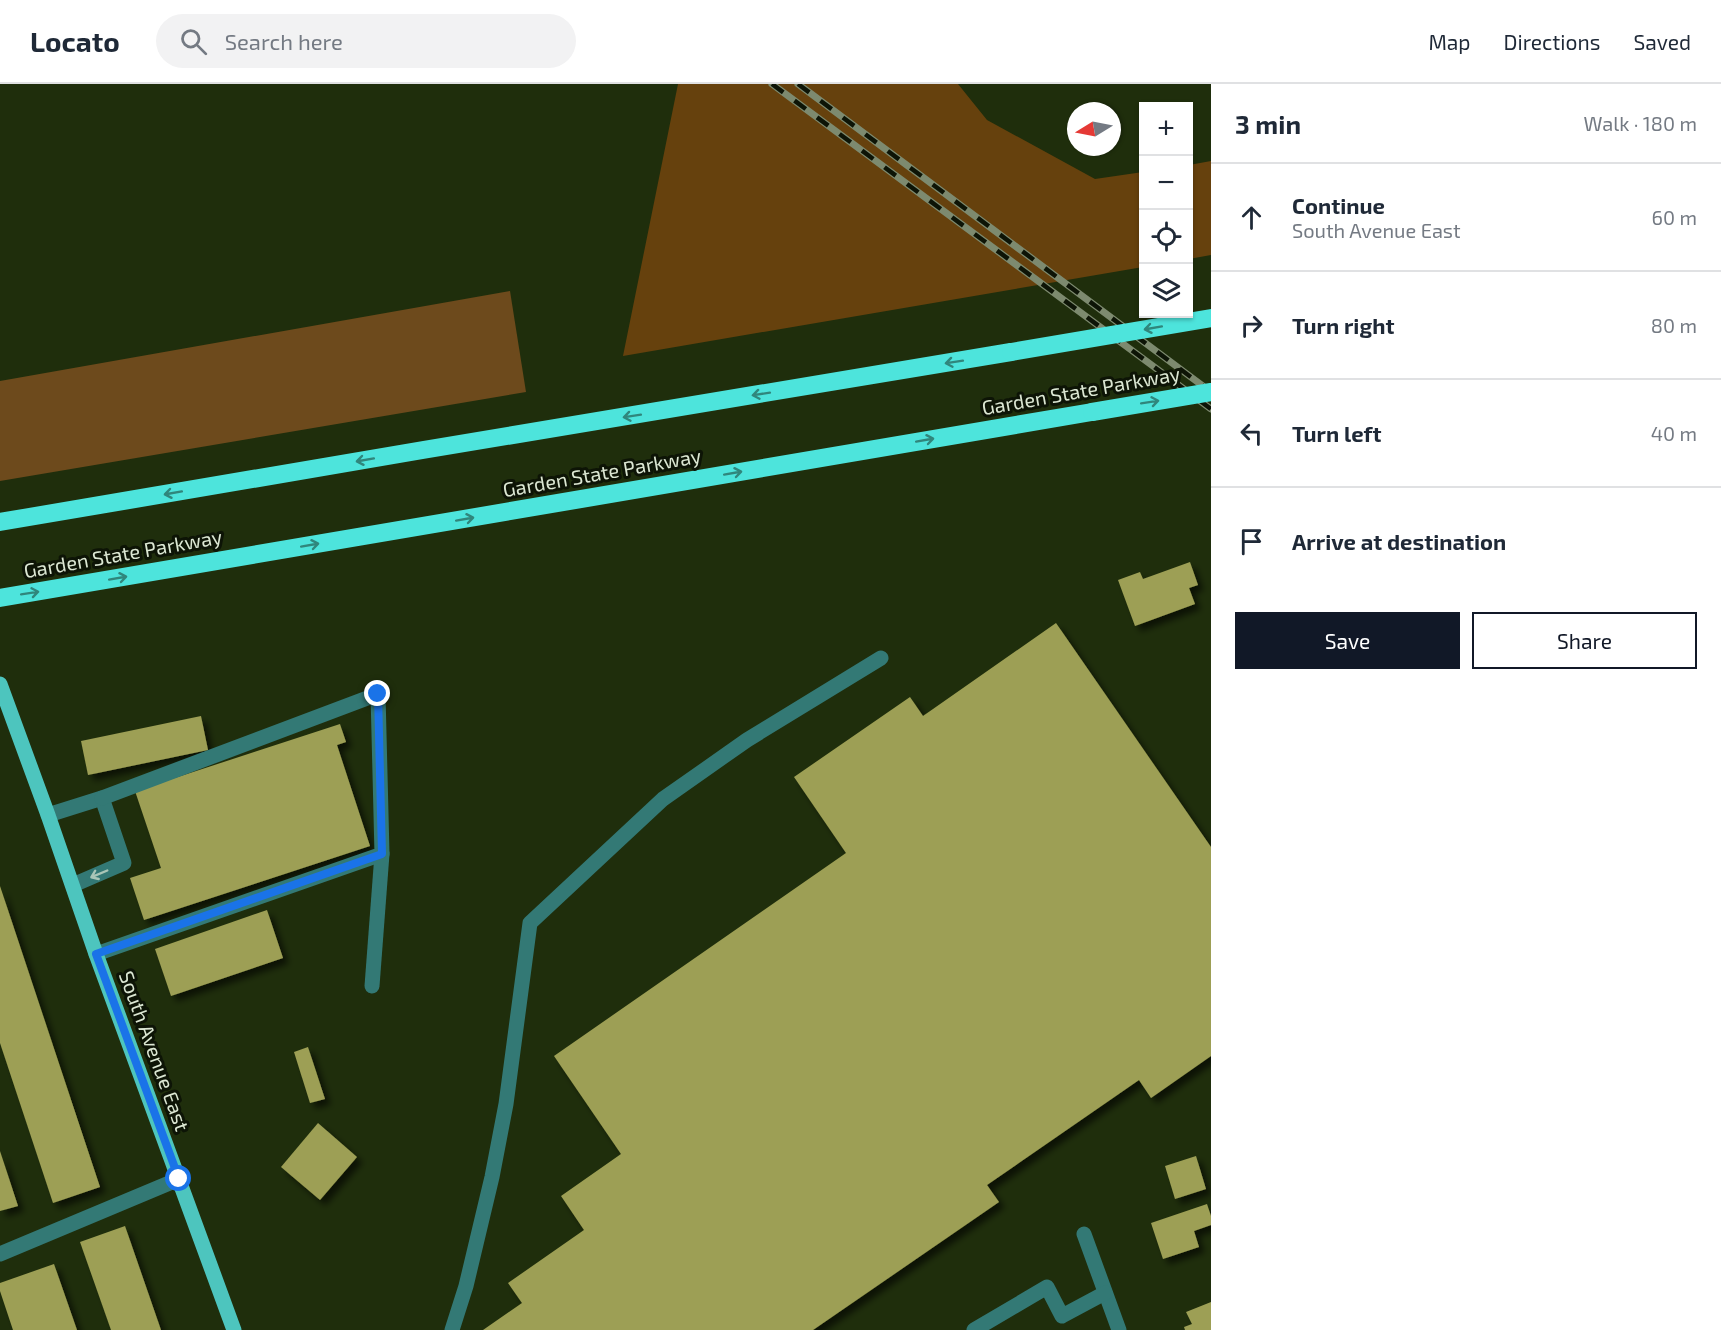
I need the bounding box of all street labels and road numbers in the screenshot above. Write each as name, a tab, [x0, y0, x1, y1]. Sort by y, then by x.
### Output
street label: Garden State Parkway	[980, 361, 1182, 419]
street label: Garden State Parkway	[501, 443, 703, 501]
street label: Garden State Parkway	[22, 524, 224, 582]
street label: South Avenue East	[115, 967, 195, 1134]

